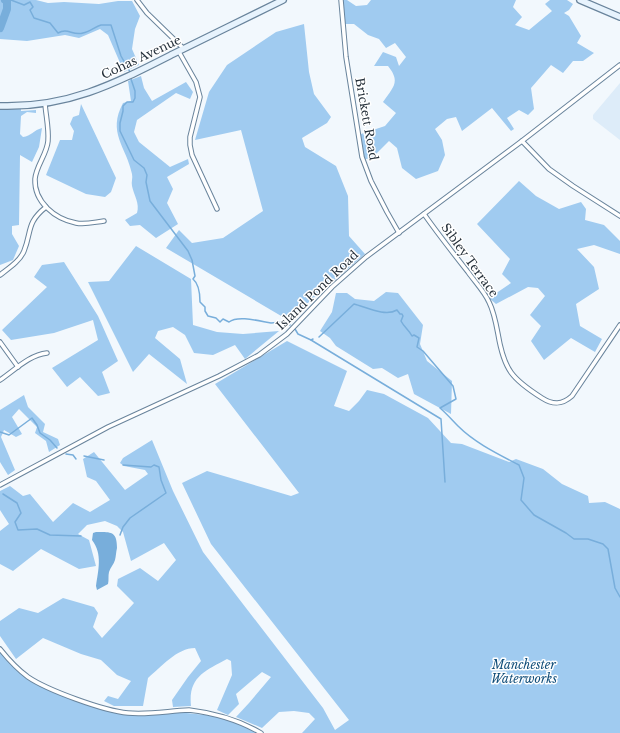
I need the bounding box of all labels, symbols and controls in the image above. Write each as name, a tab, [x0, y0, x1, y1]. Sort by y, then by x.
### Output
street label: Cohas Avenue	[99, 32, 183, 82]
street label: Brickett Road	[352, 76, 382, 162]
street label: Sibley Terrace	[438, 220, 502, 300]
street label: Island Pond Road	[273, 247, 361, 333]
park label: Manchester Waterworks	[491, 657, 557, 686]

